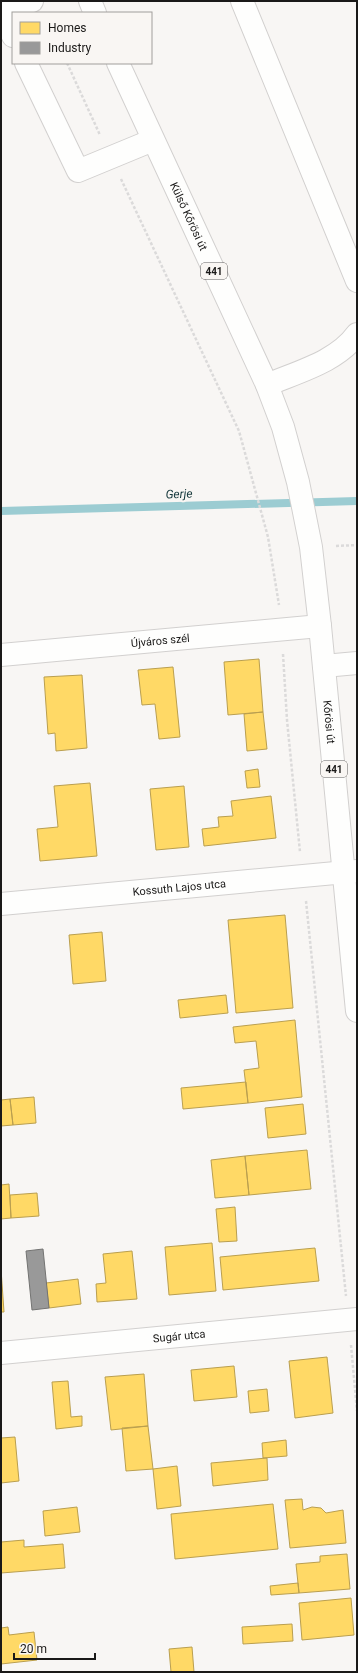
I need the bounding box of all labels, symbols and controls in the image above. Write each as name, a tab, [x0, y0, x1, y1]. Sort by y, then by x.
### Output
legend	[12, 12, 152, 64]
text: Homes	[48, 21, 86, 35]
text: Industry	[48, 41, 92, 55]
street label: Külső Kőrösi út	[168, 180, 211, 253]
road number: 441	[201, 263, 227, 279]
water label: Gerje	[165, 487, 193, 501]
street label: Újváros szél	[130, 631, 190, 650]
street label: Kőrösi út	[321, 700, 338, 745]
road number: 441	[321, 761, 347, 777]
street label: Kossuth Lajos utca	[132, 877, 226, 898]
street label: Sugár utca	[152, 1327, 206, 1345]
scale bar	[14, 1635, 95, 1661]
text: 20 m	[20, 1642, 47, 1656]

